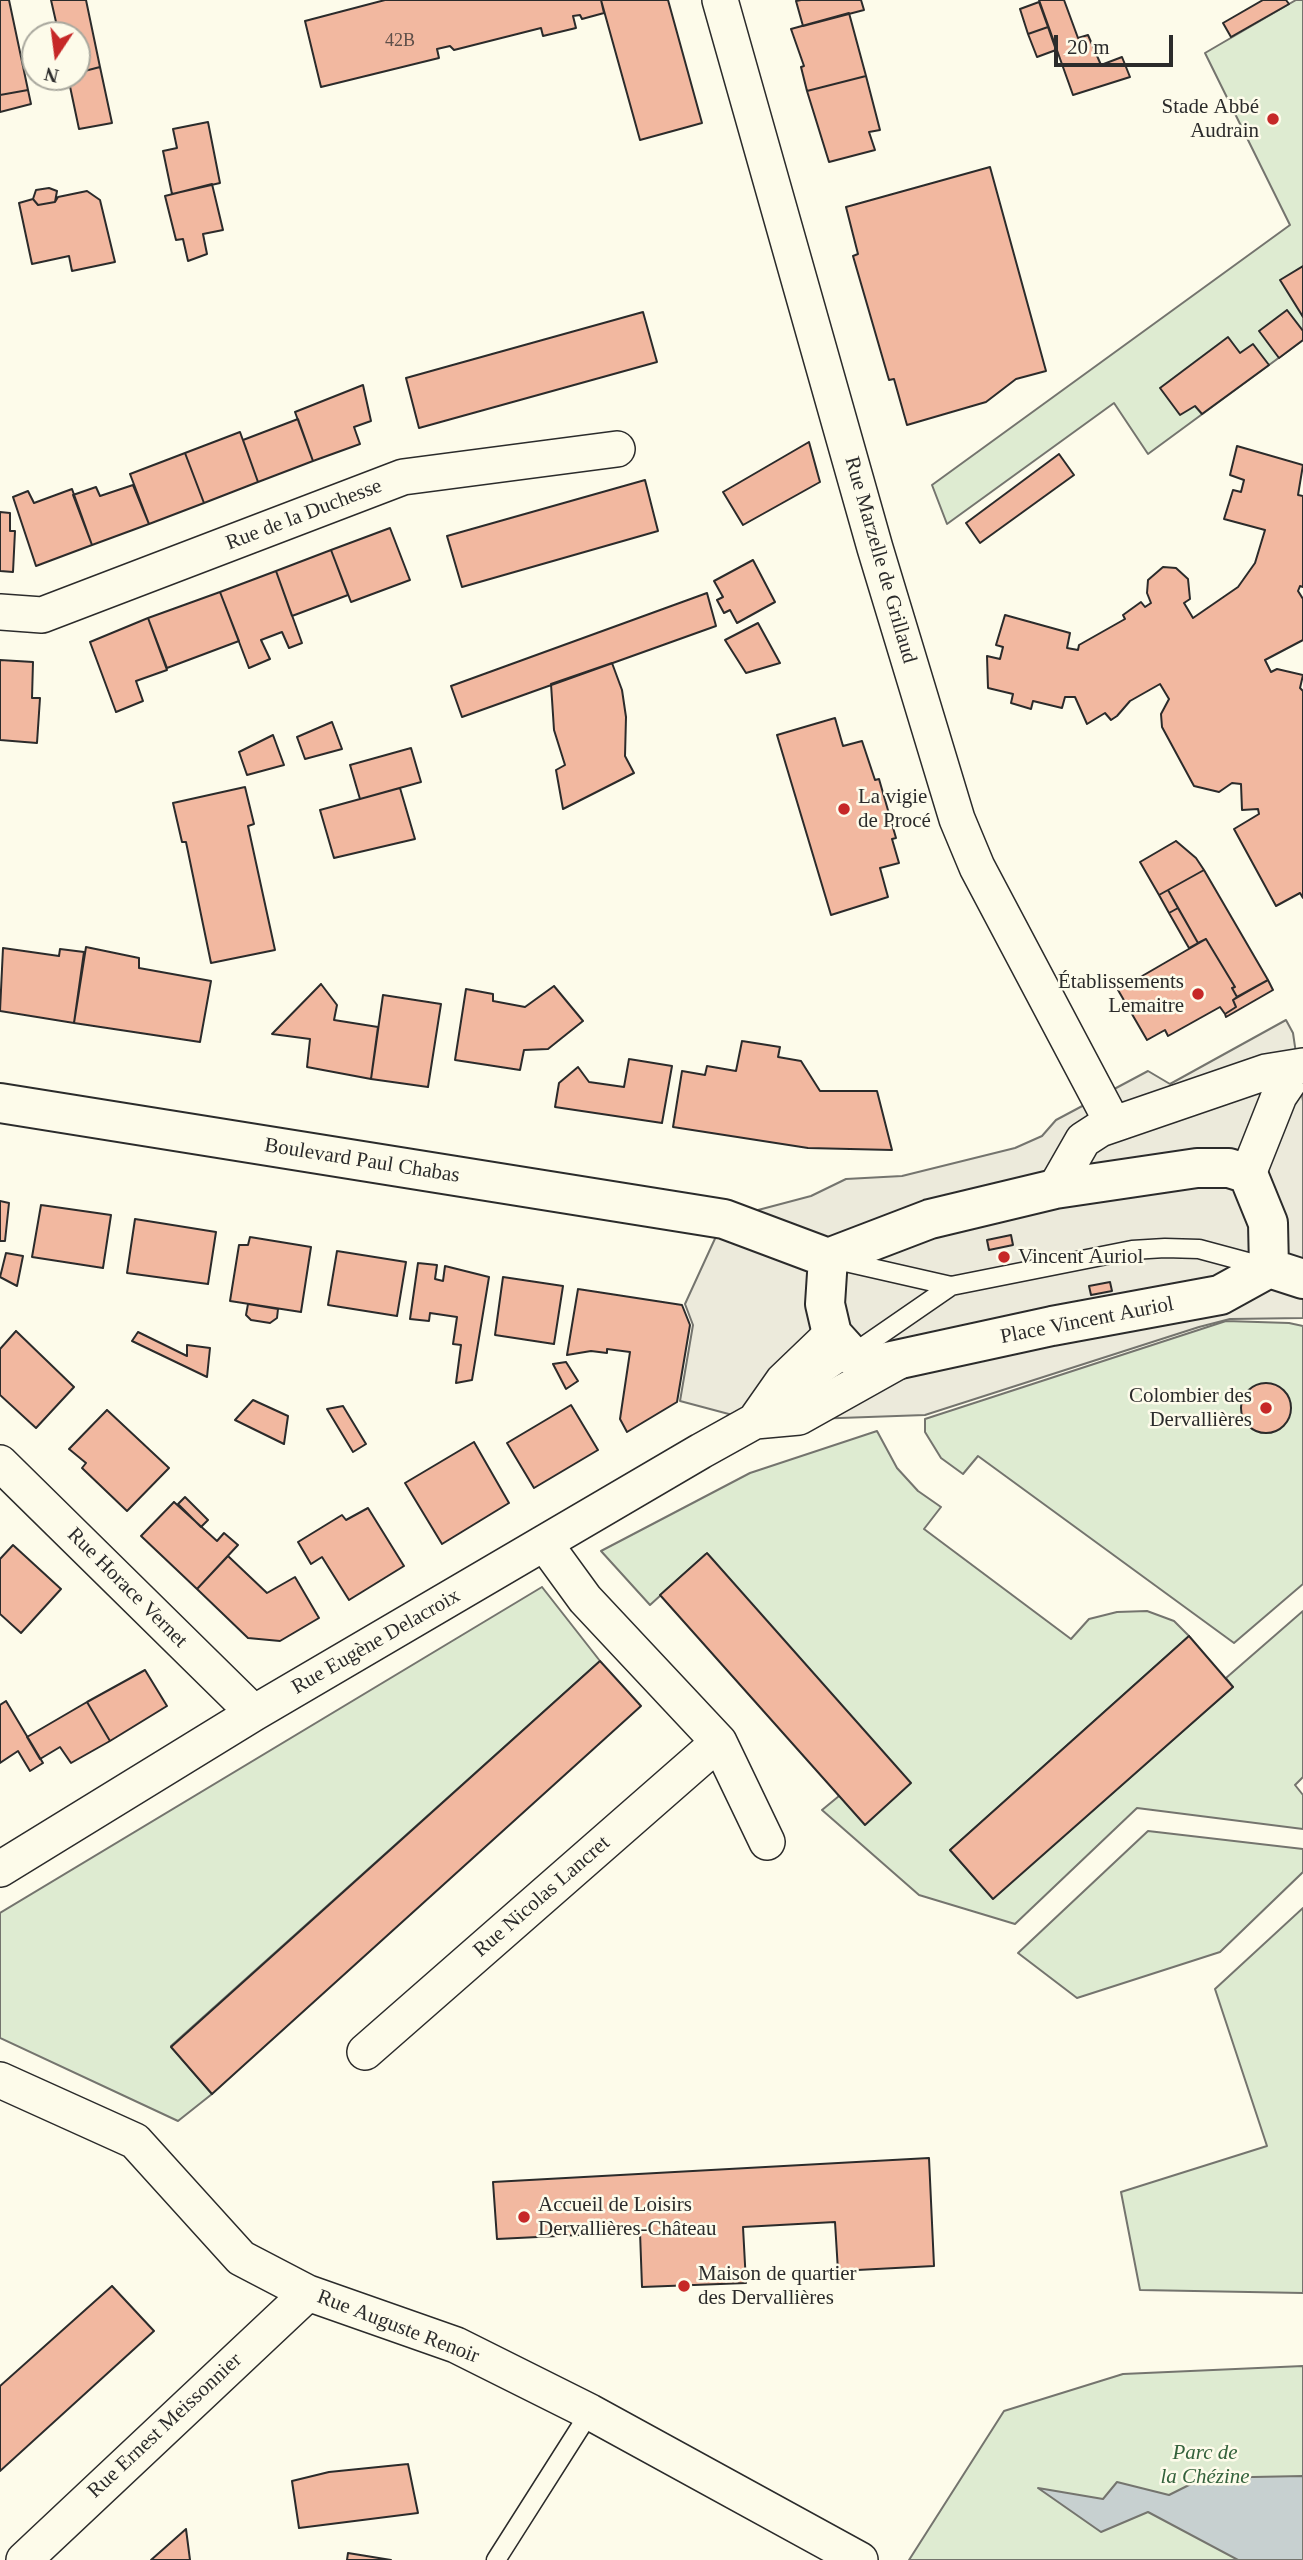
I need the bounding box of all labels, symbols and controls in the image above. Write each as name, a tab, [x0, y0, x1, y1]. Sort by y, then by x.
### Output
north arrow	[21, 21, 91, 91]
scale bar	[1058, 21, 1177, 65]
house number: 42B	[385, 30, 415, 52]
text: 20 m	[1067, 35, 1110, 59]
text: N	[43, 63, 61, 87]
place label: Stade Abbé Audrain	[1162, 94, 1259, 144]
marker: Stade Abbé Audrain	[1265, 111, 1281, 127]
street label: Rue Marzelle de Grillaud	[838, 454, 922, 666]
street label: Rue de la Duchesse	[222, 474, 386, 556]
place label: La vigie de Procé	[858, 784, 931, 834]
marker: La vigie de Procé	[836, 801, 852, 817]
place label: Établissements Lemaitre	[1058, 969, 1184, 1019]
marker: Établissements Lemaitre	[1190, 986, 1206, 1002]
street label: Boulevard Paul Chabas	[263, 1133, 461, 1189]
place label: Vincent Auriol	[1018, 1244, 1143, 1270]
marker: Vincent Auriol	[996, 1249, 1012, 1265]
street label: Place Vincent Auriol	[998, 1292, 1176, 1350]
place label: Colombier des Dervallières	[1129, 1383, 1252, 1433]
marker: Colombier des Dervallières	[1258, 1400, 1274, 1416]
street label: Rue Horace Vernet	[62, 1523, 192, 1653]
street label: Rue Eugène Delacroix	[287, 1584, 465, 1700]
street label: Rue Nicolas Lancret	[469, 1831, 615, 1963]
place label: Accueil de Loisirs Dervallières-Château	[538, 2192, 716, 2242]
marker: Accueil de Loisirs Dervallières-Château	[516, 2209, 532, 2225]
place label: Maison de quartier des Dervallières	[698, 2261, 857, 2311]
marker: Maison de quartier des Dervallières	[676, 2278, 692, 2294]
street label: Rue Auguste Renoir	[313, 2285, 483, 2369]
street label: Rue Ernest Meissonnier	[83, 2348, 247, 2504]
park label: Parc de la Chézine	[1160, 2440, 1250, 2490]

